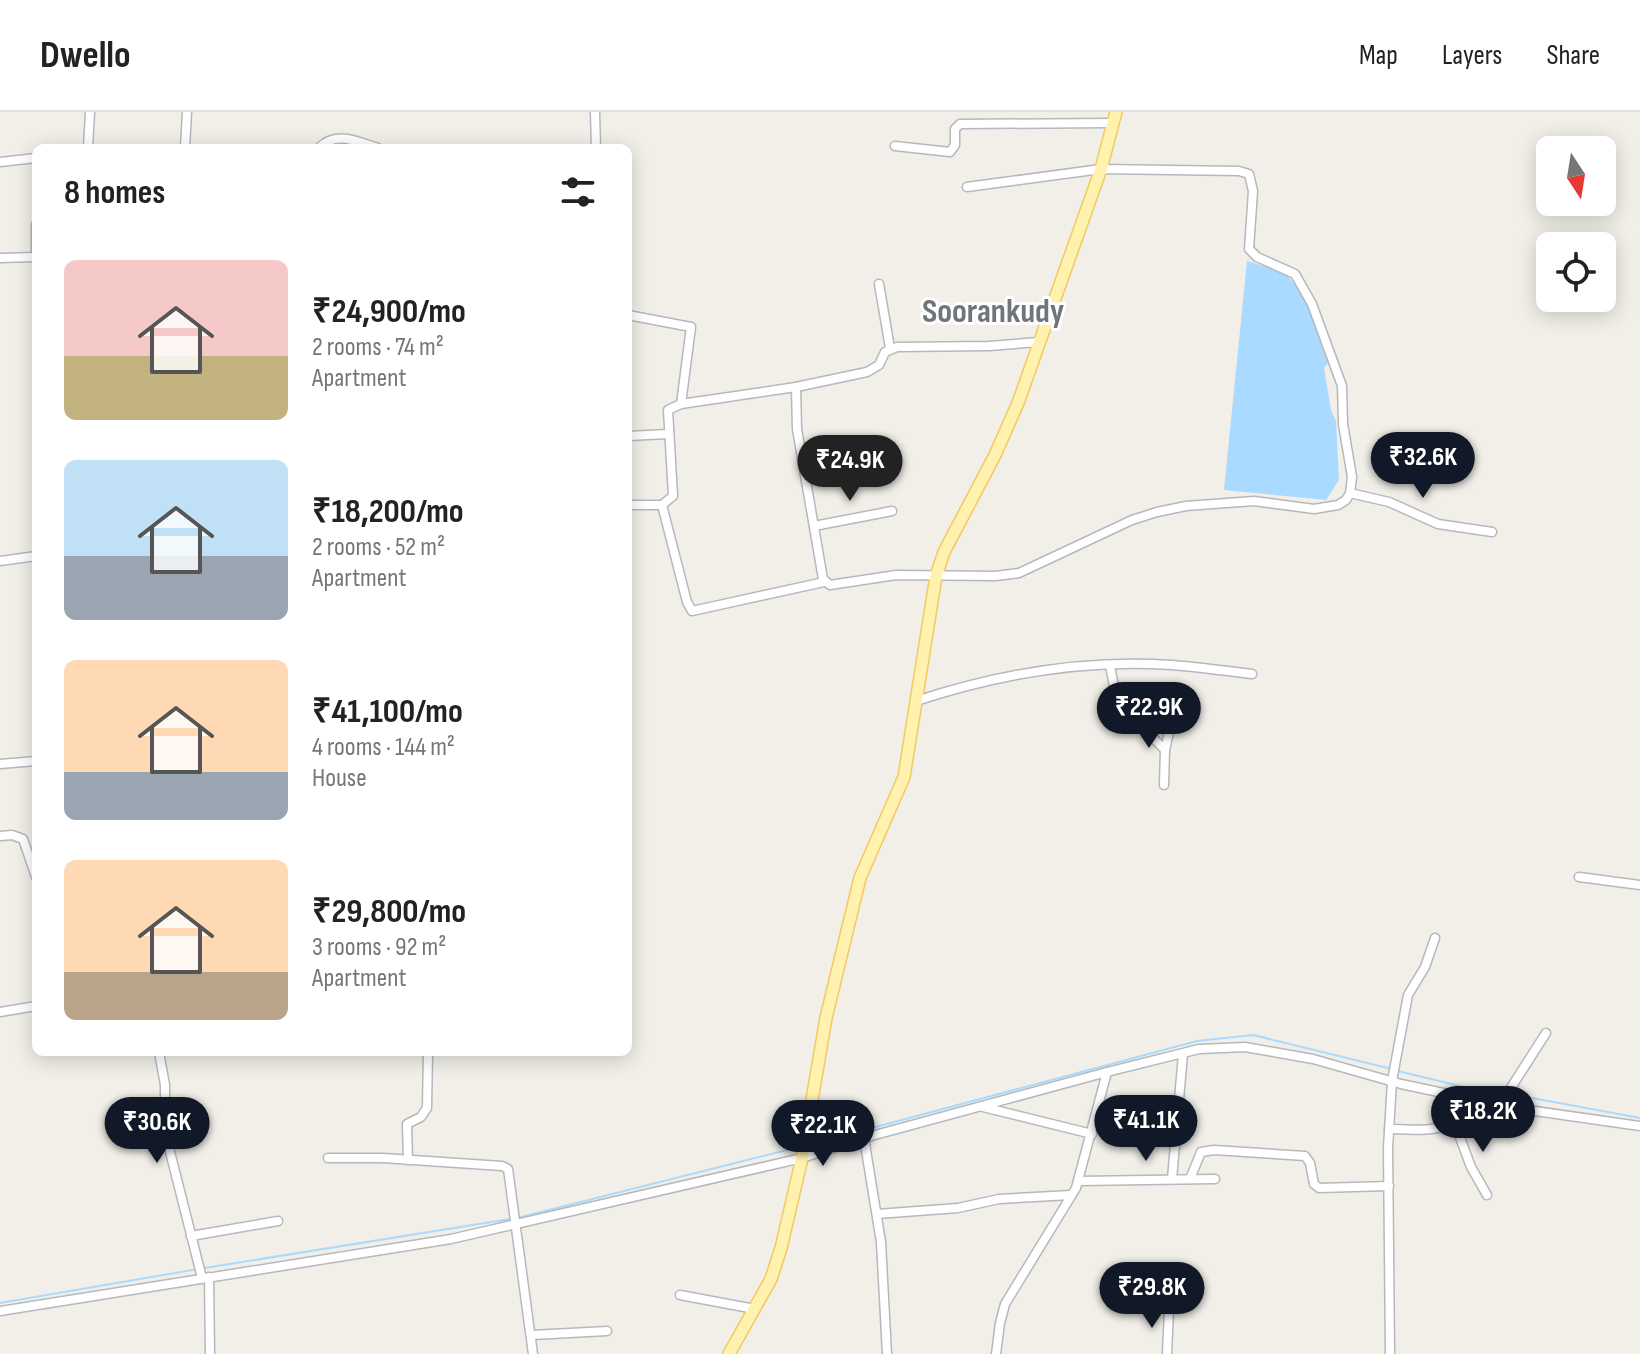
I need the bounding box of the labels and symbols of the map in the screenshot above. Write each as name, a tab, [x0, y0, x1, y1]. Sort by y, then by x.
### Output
north arrow	[1536, 136, 1616, 216]
district label: Soorankudy	[922, 291, 1064, 332]
pin: ₹32.6K	[1358, 432, 1488, 500]
pin: ₹24.9K	[785, 435, 915, 503]
pin: ₹22.9K	[1084, 682, 1214, 750]
pin: ₹18.2K	[1418, 1086, 1548, 1154]
pin: ₹41.1K	[1081, 1095, 1211, 1163]
pin: ₹30.6K	[92, 1097, 222, 1165]
pin: ₹22.1K	[758, 1100, 888, 1168]
pin: ₹29.8K	[1087, 1262, 1217, 1330]

